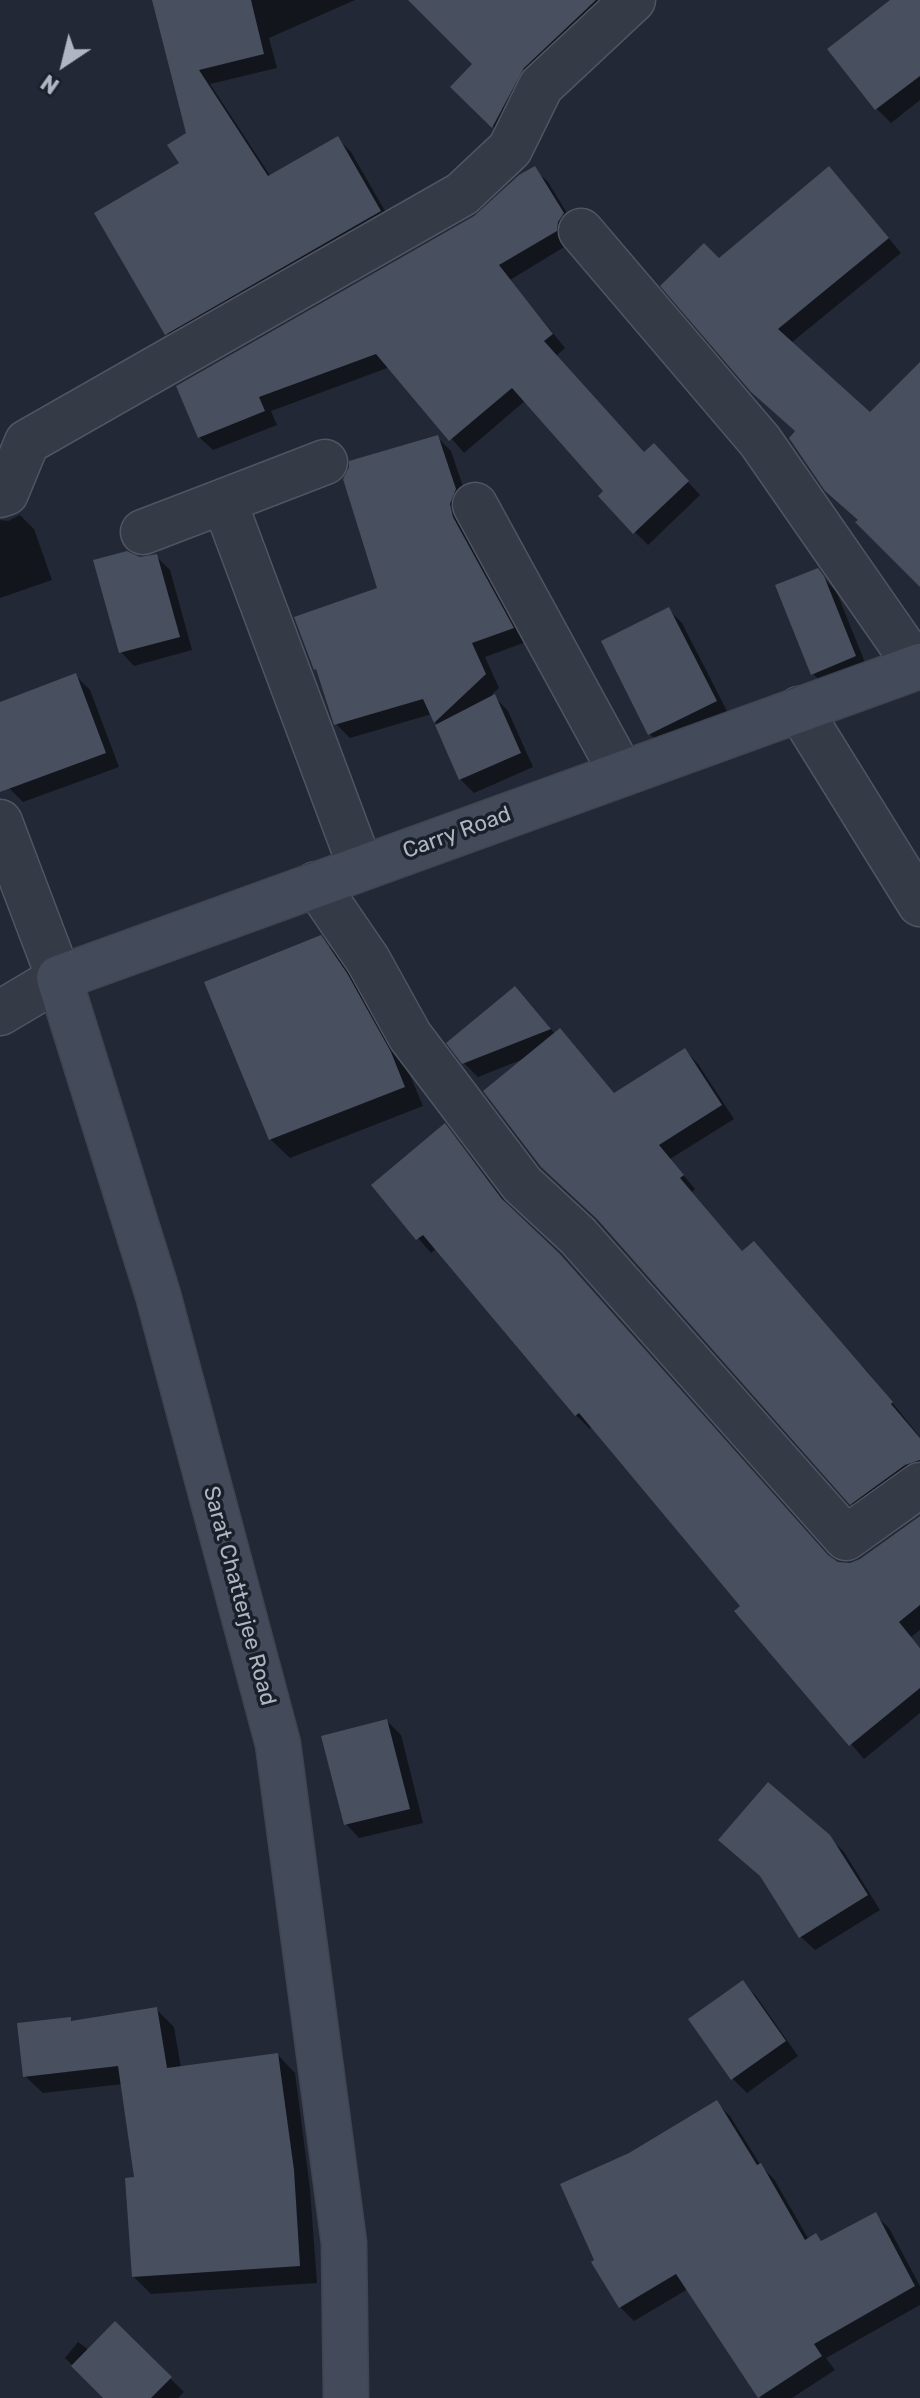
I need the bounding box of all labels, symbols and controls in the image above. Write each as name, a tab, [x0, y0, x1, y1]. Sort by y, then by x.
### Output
north arrow	[24, 24, 104, 104]
text: N	[36, 68, 64, 100]
street label: Carry Road	[399, 801, 515, 865]
street label: Sarat Chatterjee Road	[197, 1484, 281, 1708]

